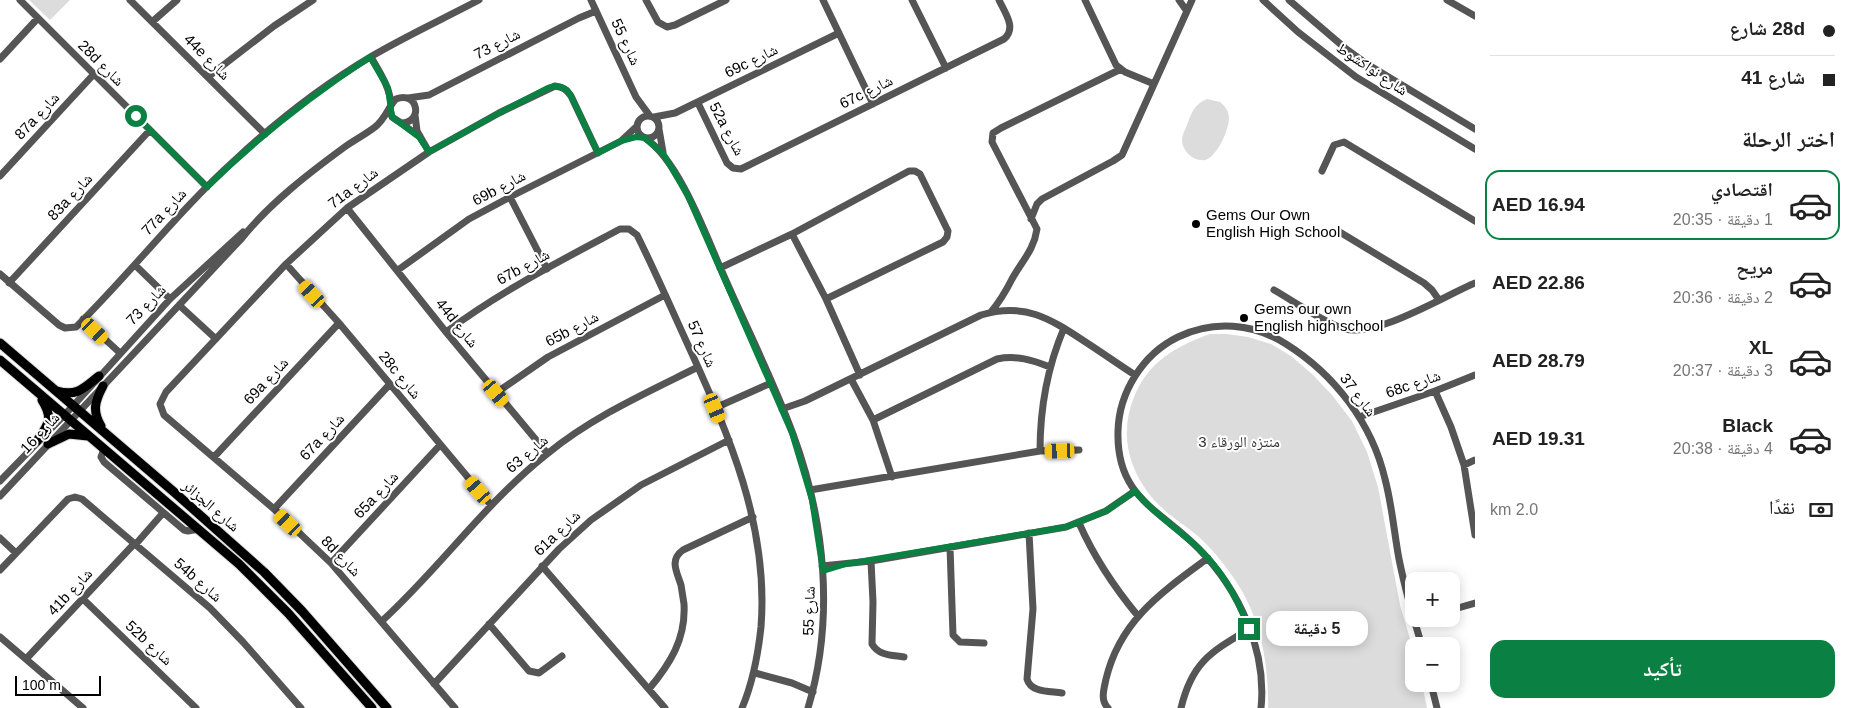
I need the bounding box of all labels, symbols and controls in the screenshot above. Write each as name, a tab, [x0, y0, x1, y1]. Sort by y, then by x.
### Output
street label: شارع 55	[607, 16, 645, 69]
text: 28d شارع	[1730, 18, 1805, 39]
street label: شارع 73	[471, 25, 524, 64]
street label: 44e شارع	[180, 30, 234, 85]
street label: 28d شارع	[74, 36, 128, 91]
street label: شارع نواكشوط	[1332, 39, 1411, 100]
street label: 69c شارع	[721, 40, 781, 82]
text: شارع 41	[1741, 67, 1805, 88]
street label: 67c شارع	[836, 71, 896, 113]
street label: 87a شارع	[11, 89, 64, 144]
street label: 52a شارع	[705, 99, 749, 159]
route start	[125, 105, 147, 127]
text: اختر الرحلة	[1742, 127, 1835, 152]
street label: 71a شارع	[325, 163, 382, 213]
street label: 69b شارع	[469, 166, 529, 210]
street label: 83a شارع	[44, 170, 97, 225]
text: اقتصادي	[1711, 179, 1773, 200]
icon: car	[1788, 183, 1833, 228]
street label: 77a شارع	[138, 185, 191, 240]
text: AED 16.94	[1492, 194, 1585, 215]
place label: Gems Our Own English High School	[1206, 206, 1340, 240]
text: 1 دقيقة · 20:35	[1673, 211, 1773, 228]
marker: Gems Our Own English High School	[1190, 218, 1202, 230]
street label: 67b شارع	[493, 245, 553, 290]
text: مريح	[1736, 257, 1773, 278]
icon: car	[1788, 261, 1833, 306]
text: AED 22.86	[1492, 272, 1585, 293]
car	[296, 278, 327, 310]
street label: شارع 73	[122, 281, 170, 330]
text: 2 دقيقة · 20:36	[1673, 289, 1773, 306]
street label: 44d شارع	[431, 295, 482, 352]
place label: Gems our own English high school	[1254, 300, 1383, 334]
street label: 65b شارع	[542, 307, 602, 351]
marker: Gems our own English high school	[1238, 312, 1250, 324]
car	[78, 315, 111, 347]
street label: شارع 57	[683, 318, 720, 371]
text: XL	[1749, 337, 1773, 358]
icon: car	[1788, 339, 1833, 384]
street label: 28c شارع	[374, 347, 425, 403]
text: AED 28.79	[1492, 350, 1585, 371]
street label: 69a شارع	[240, 354, 293, 409]
text: 3 دقيقة · 20:37	[1673, 362, 1773, 379]
street label: 68c شارع	[1383, 366, 1443, 403]
street label: شارع 37	[1335, 370, 1380, 421]
car	[480, 377, 511, 409]
car	[702, 391, 727, 425]
street label: شارع 16	[17, 409, 64, 458]
street label: 67a شارع	[296, 410, 349, 465]
text: Black	[1722, 415, 1773, 436]
icon: car	[1788, 417, 1833, 462]
text: AED 19.31	[1492, 428, 1585, 449]
street label: شارع 63	[502, 431, 552, 478]
park label: منتزه الورقاء 3	[1198, 433, 1280, 451]
text: 4 دقيقة · 20:38	[1673, 440, 1773, 457]
car	[1044, 443, 1075, 459]
street label: 65a شارع	[350, 468, 403, 523]
car	[462, 474, 493, 506]
street label: شارع الجزائر	[178, 476, 243, 536]
icon: cash	[1807, 496, 1835, 524]
text: نقدًا	[1769, 497, 1795, 518]
text: 2.0 km	[1490, 501, 1538, 518]
street label: 61a شارع	[530, 506, 585, 560]
car	[271, 507, 304, 539]
street label: 8d شارع	[317, 532, 365, 581]
street label: 54b شارع	[170, 554, 226, 607]
street label: 41b شارع	[44, 565, 97, 620]
map controls	[1405, 572, 1460, 692]
button: +	[1405, 572, 1460, 627]
street label: شارع 55	[799, 586, 820, 636]
callout: 5 دقيقة	[1266, 612, 1369, 646]
street label: 52b شارع	[121, 617, 176, 670]
route end	[1238, 618, 1260, 640]
text: 5 دقيقة	[1294, 620, 1340, 637]
button: −	[1405, 637, 1460, 692]
button: تأكيد	[1490, 640, 1835, 698]
scale bar	[15, 673, 101, 696]
text: 100 m	[22, 677, 61, 693]

